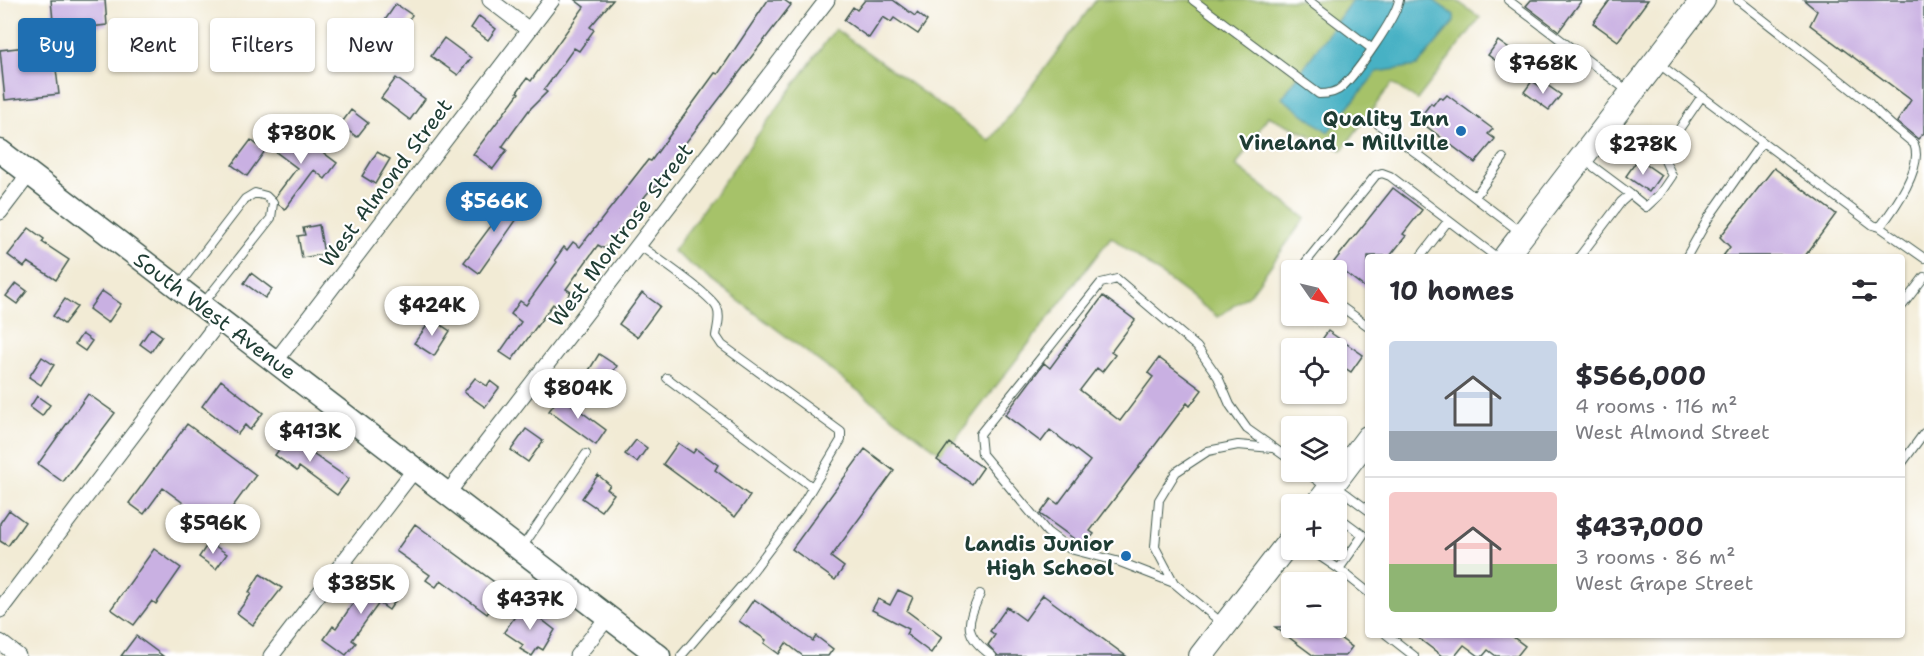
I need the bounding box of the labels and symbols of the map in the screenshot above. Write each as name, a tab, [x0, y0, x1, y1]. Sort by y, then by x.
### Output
pin: $768K	[1501, 44, 1585, 95]
street label: West Almond Street	[313, 93, 459, 273]
place label: Quality Inn Vineland - Millville	[1239, 105, 1449, 157]
pin: $780K	[259, 114, 343, 165]
marker: Quality Inn Vineland - Millville	[1454, 124, 1468, 138]
pin: $278K	[1601, 125, 1685, 176]
street label: West Montrose Street	[542, 137, 700, 333]
pin: $566K	[452, 182, 536, 233]
street label: South West Avenue	[128, 246, 302, 386]
north arrow	[1281, 260, 1347, 326]
pin: $424K	[390, 286, 474, 337]
pin: $804K	[536, 369, 620, 420]
pin: $413K	[268, 412, 352, 463]
pin: $596K	[171, 504, 255, 555]
place label: Landis Junior High School	[965, 530, 1114, 582]
marker: Landis Junior High School	[1119, 549, 1133, 563]
pin: $385K	[319, 564, 403, 615]
pin: $437K	[488, 580, 572, 631]

